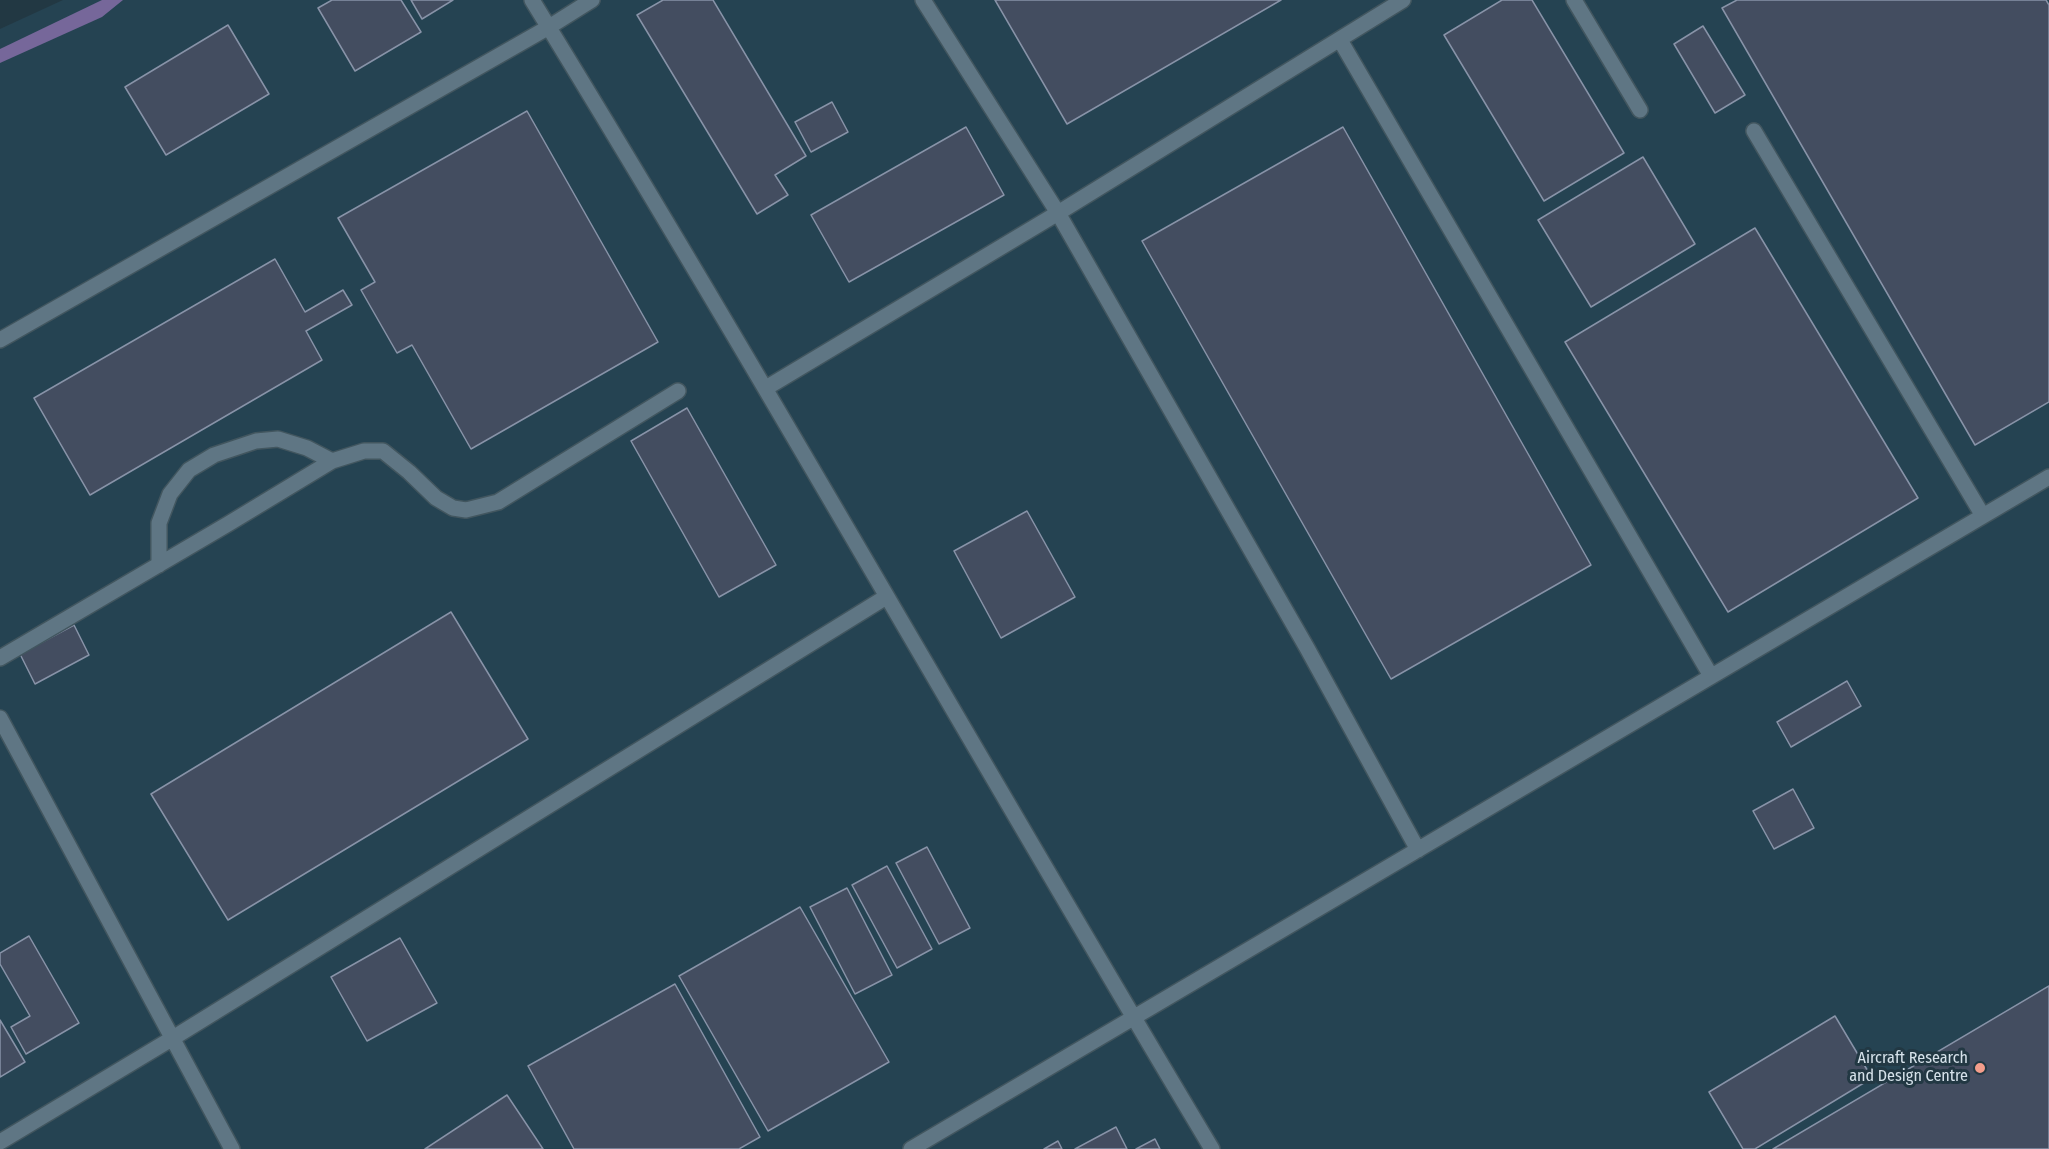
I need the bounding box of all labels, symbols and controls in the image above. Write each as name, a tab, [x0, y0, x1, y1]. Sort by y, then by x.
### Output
place label: Aircraft Research and Design Centre	[1849, 1049, 1968, 1087]
marker: Aircraft Research and Design Centre	[1973, 1061, 1987, 1075]

